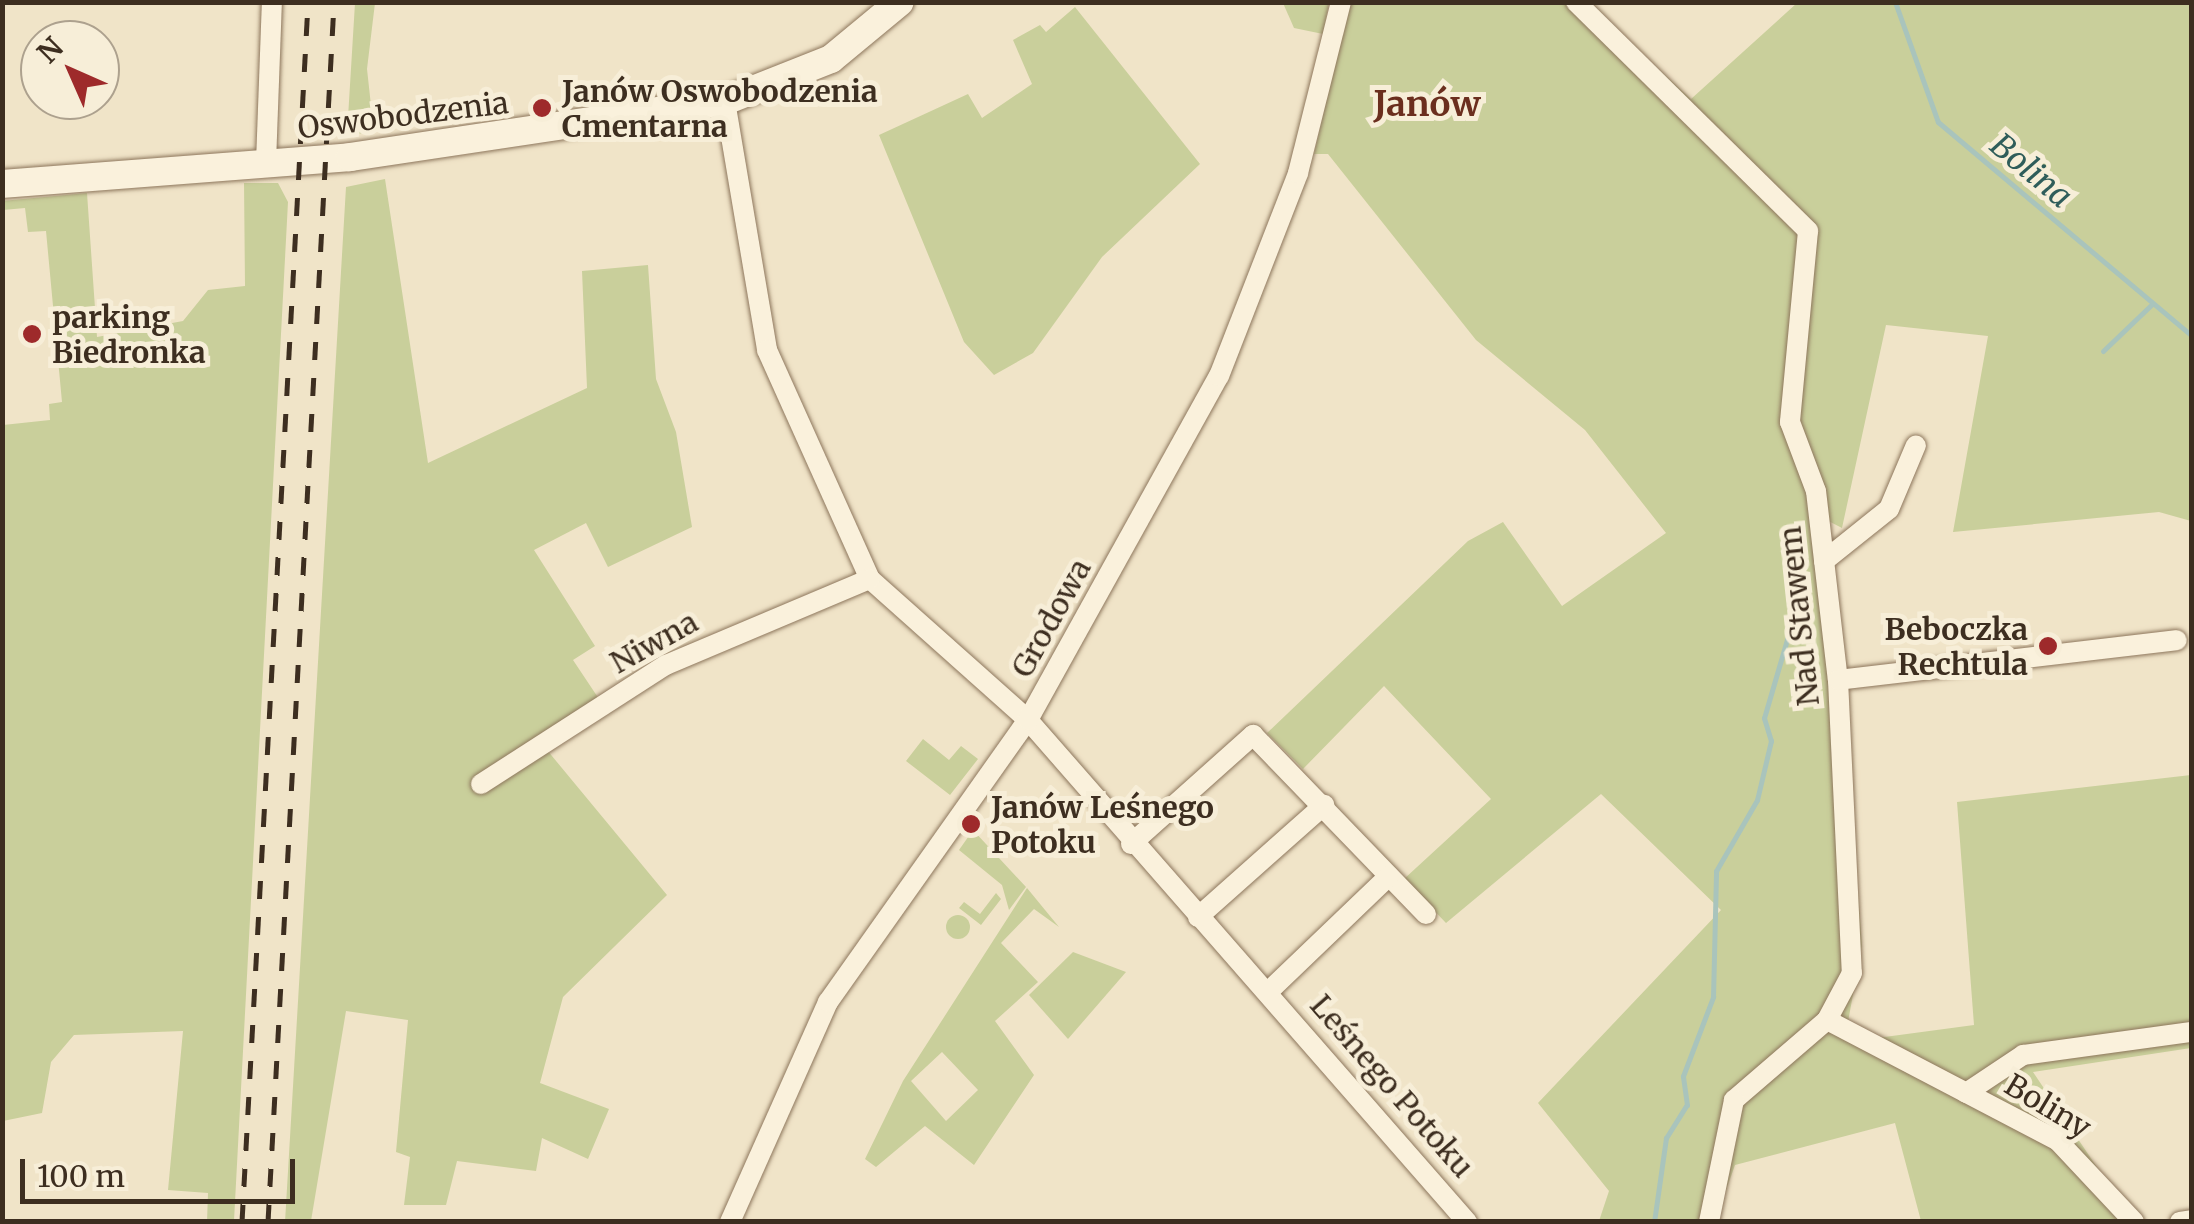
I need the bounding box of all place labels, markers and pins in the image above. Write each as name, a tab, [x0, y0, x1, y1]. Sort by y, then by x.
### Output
place label: Janów Oswobodzenia Cmentarna	[562, 73, 878, 144]
marker: Janów Oswobodzenia Cmentarna	[531, 97, 553, 119]
place label: parking Biedronka	[52, 299, 206, 370]
marker: parking Biedronka	[21, 323, 43, 345]
place label: Beboczka Rechtula	[1884, 611, 2028, 682]
marker: Beboczka Rechtula	[2037, 635, 2059, 657]
place label: Janów Leśnego Potoku	[991, 789, 1214, 860]
marker: Janów Leśnego Potoku	[960, 813, 982, 835]

